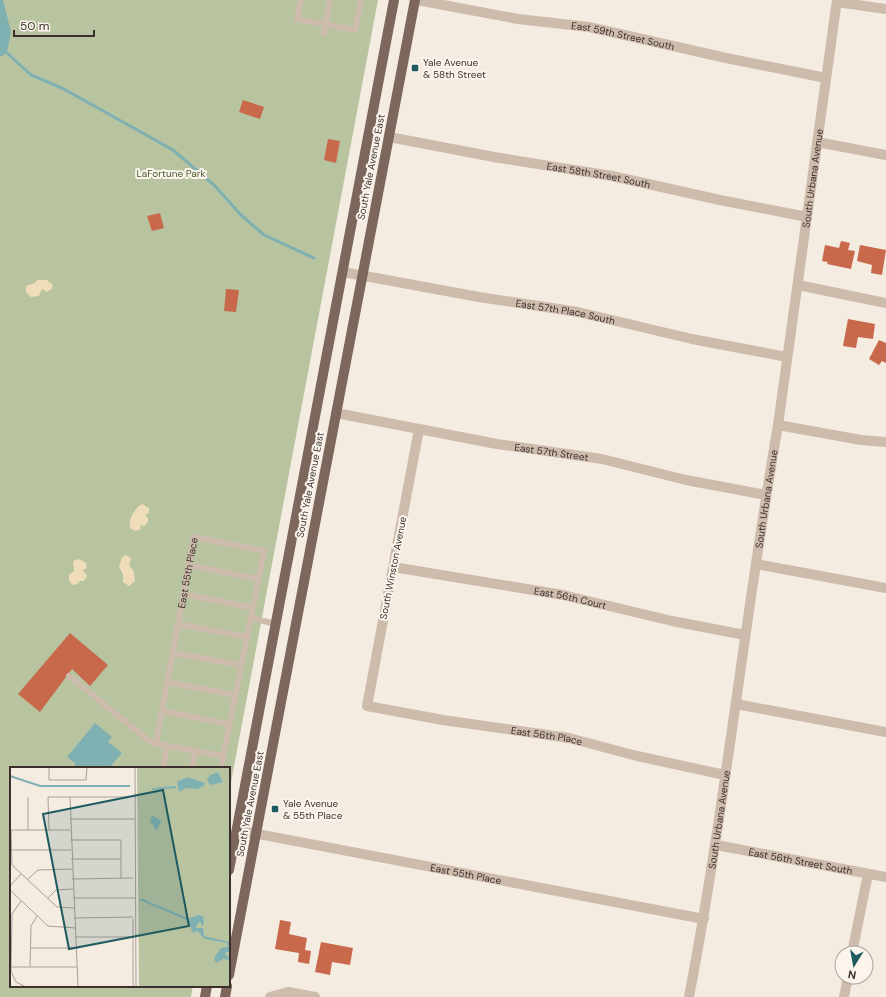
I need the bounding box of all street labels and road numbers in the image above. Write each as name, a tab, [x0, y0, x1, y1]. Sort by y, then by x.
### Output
street label: East 59th Street South	[571, 19, 676, 53]
street label: South Yale Avenue East	[354, 113, 388, 221]
street label: South Urbana Avenue	[799, 128, 826, 229]
street label: East 58th Street South	[546, 159, 652, 191]
street label: East 57th Place South	[515, 296, 617, 327]
street label: South Yale Avenue East	[293, 431, 327, 539]
street label: East 57th Street	[514, 440, 589, 463]
street label: South Urbana Avenue	[752, 448, 780, 549]
street label: South Winston Avenue	[377, 515, 409, 621]
street label: East 55th Place	[174, 536, 200, 609]
street label: East 56th Court	[533, 584, 608, 612]
street label: East 56th Place	[510, 723, 584, 748]
street label: South Yale Avenue East	[233, 750, 267, 858]
street label: South Urbana Avenue	[705, 769, 733, 870]
street label: East 56th Street South	[747, 845, 854, 877]
street label: East 55th Place	[429, 860, 503, 887]

